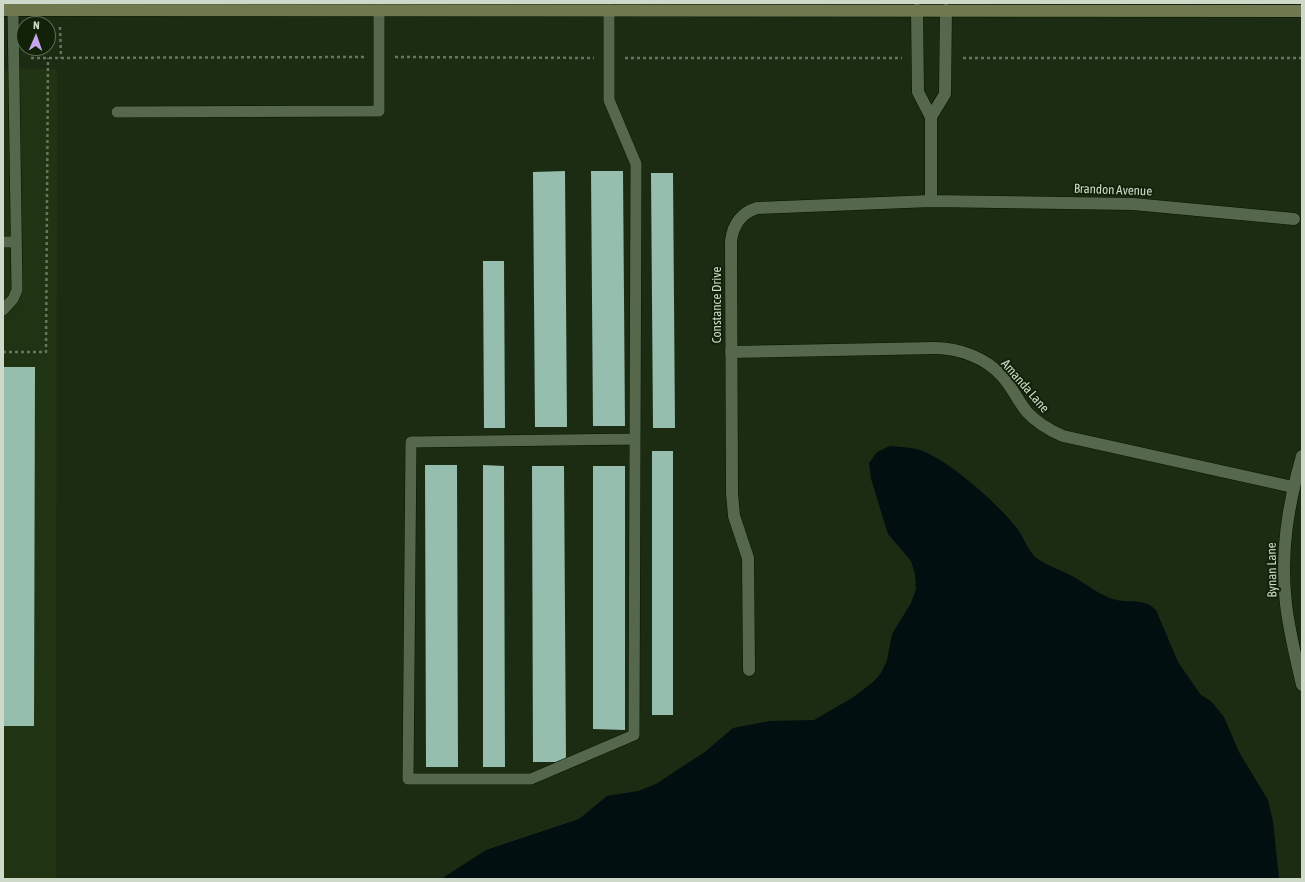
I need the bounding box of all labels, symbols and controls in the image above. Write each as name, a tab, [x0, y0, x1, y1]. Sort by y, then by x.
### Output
north arrow	[16, 16, 56, 56]
text: N	[33, 19, 40, 31]
street label: Brandon Avenue	[1074, 181, 1152, 199]
street label: Constance Drive	[709, 267, 725, 343]
street label: Amanda Lane	[998, 356, 1052, 416]
street label: Bynan Lane	[1264, 542, 1280, 598]

